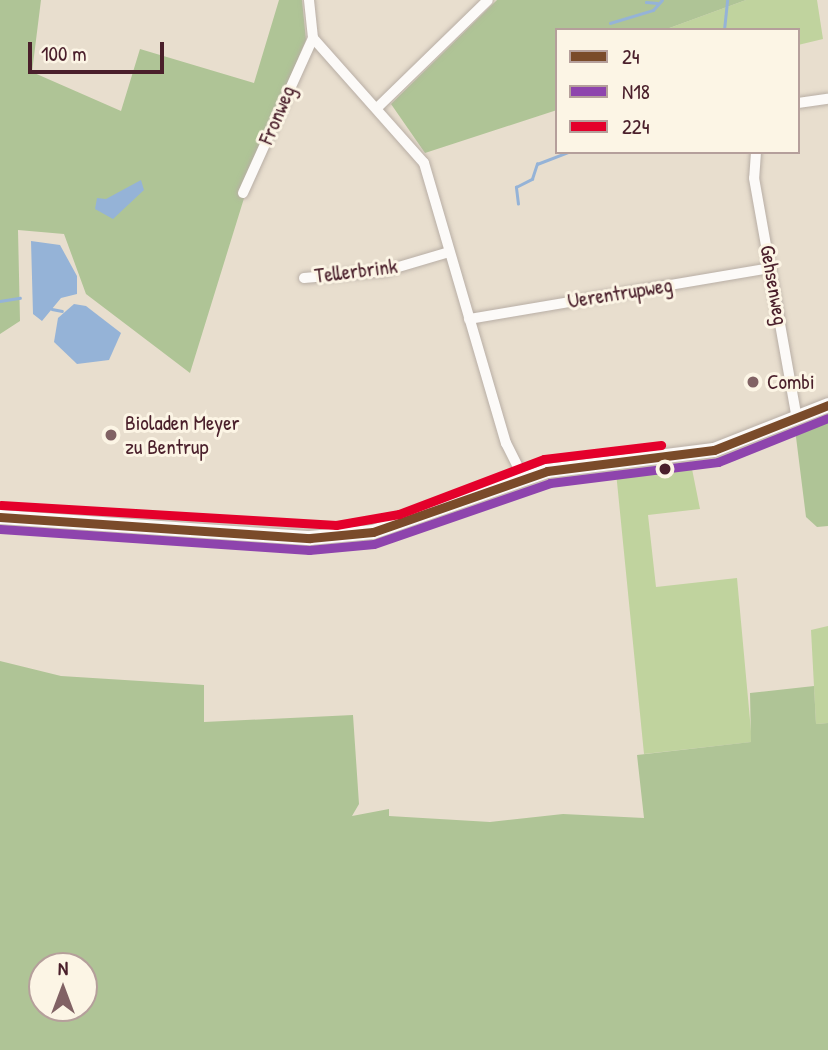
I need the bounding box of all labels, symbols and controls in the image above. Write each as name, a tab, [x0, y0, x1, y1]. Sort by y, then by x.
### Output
scale bar	[32, 28, 168, 72]
legend	[555, 28, 800, 154]
text: 100 m	[41, 39, 87, 68]
text: 24	[622, 42, 640, 71]
text: N18	[622, 77, 650, 106]
street label: Fronweg	[253, 82, 301, 148]
text: 224	[622, 112, 650, 141]
street label: Gehsenweg	[755, 243, 793, 327]
street label: Tellerbrink	[313, 253, 399, 289]
street label: Uerentrupweg	[566, 272, 674, 314]
place label: Combi	[767, 369, 815, 395]
marker: Combi	[745, 374, 761, 390]
place label: Bioladen Meyer zu Bentrup	[125, 410, 240, 460]
marker: Bioladen Meyer zu Bentrup	[103, 427, 119, 443]
unlabelled marker	[658, 462, 672, 476]
north arrow	[28, 952, 98, 1022]
text: N	[58, 955, 68, 981]

